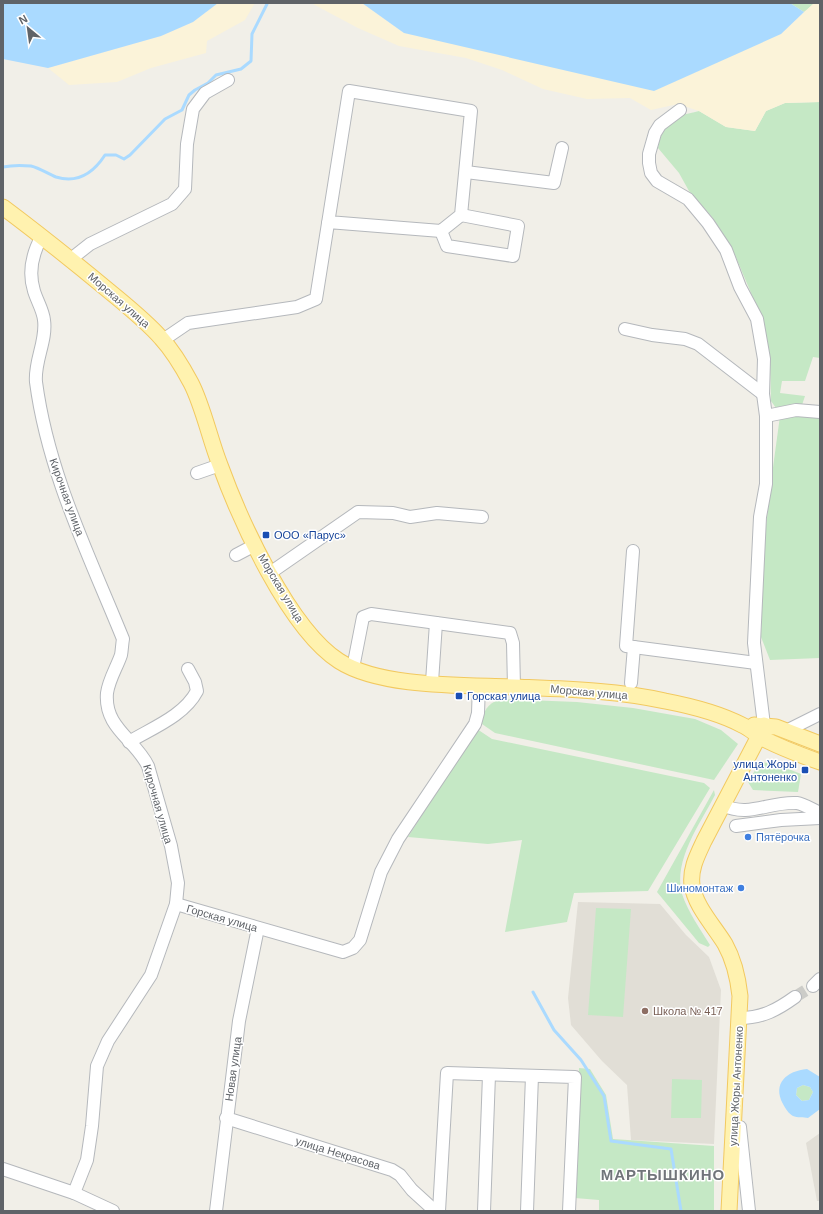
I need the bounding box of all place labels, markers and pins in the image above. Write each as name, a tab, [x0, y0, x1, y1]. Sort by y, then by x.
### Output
place label: ООО «Парус»	[274, 529, 346, 541]
marker: ООО «Парус»	[261, 530, 271, 540]
place label: Горская улица	[467, 690, 541, 702]
marker: Горская улица	[454, 691, 464, 701]
place label: улица Жоры Антоненко	[734, 758, 797, 783]
marker: улица Жоры Антоненко	[800, 765, 810, 775]
place label: Пятёрочка	[756, 831, 811, 843]
marker: Пятёрочка	[743, 832, 753, 842]
place label: Шиномонтаж	[666, 882, 734, 894]
marker: Шиномонтаж	[736, 883, 746, 893]
place label: Школа № 417	[653, 1005, 723, 1017]
marker: Школа № 417	[640, 1006, 650, 1016]

